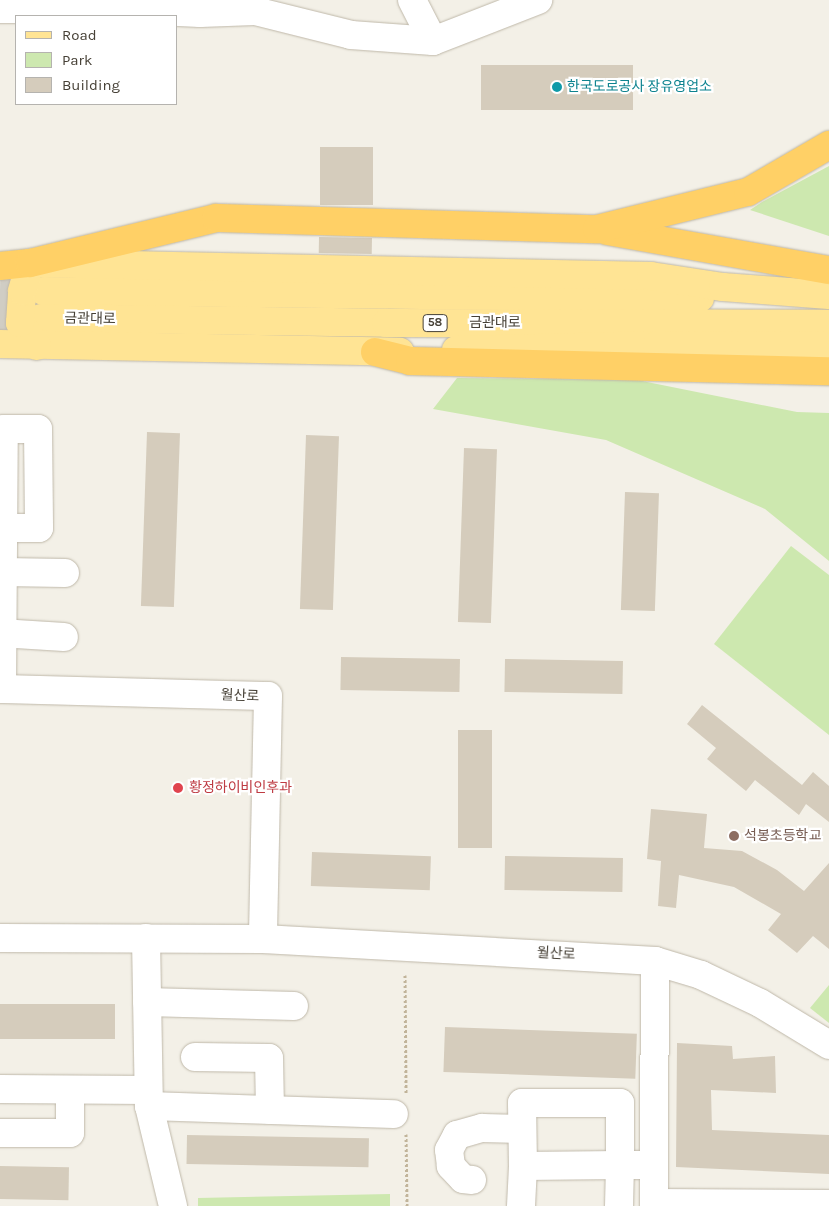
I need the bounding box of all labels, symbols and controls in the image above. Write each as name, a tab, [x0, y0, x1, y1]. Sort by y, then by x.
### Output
legend	[15, 15, 178, 105]
text: Road	[62, 26, 97, 44]
text: Park	[62, 51, 92, 69]
text: Building	[62, 76, 120, 94]
place label: 한국도로공사 장유영업소	[567, 79, 712, 95]
marker: 한국도로공사 장유영업소	[551, 81, 563, 93]
street label: 금관대로	[64, 310, 116, 328]
road number: 58	[422, 314, 448, 332]
street label: 금관대로	[469, 315, 521, 331]
street label: 월산로	[220, 687, 260, 705]
place label: 황정하이비인후과	[189, 780, 292, 796]
marker: 황정하이비인후과	[171, 781, 185, 795]
place label: 석봉초등학교	[744, 828, 821, 844]
marker: 석봉초등학교	[728, 830, 740, 842]
street label: 월산로	[536, 945, 576, 963]

